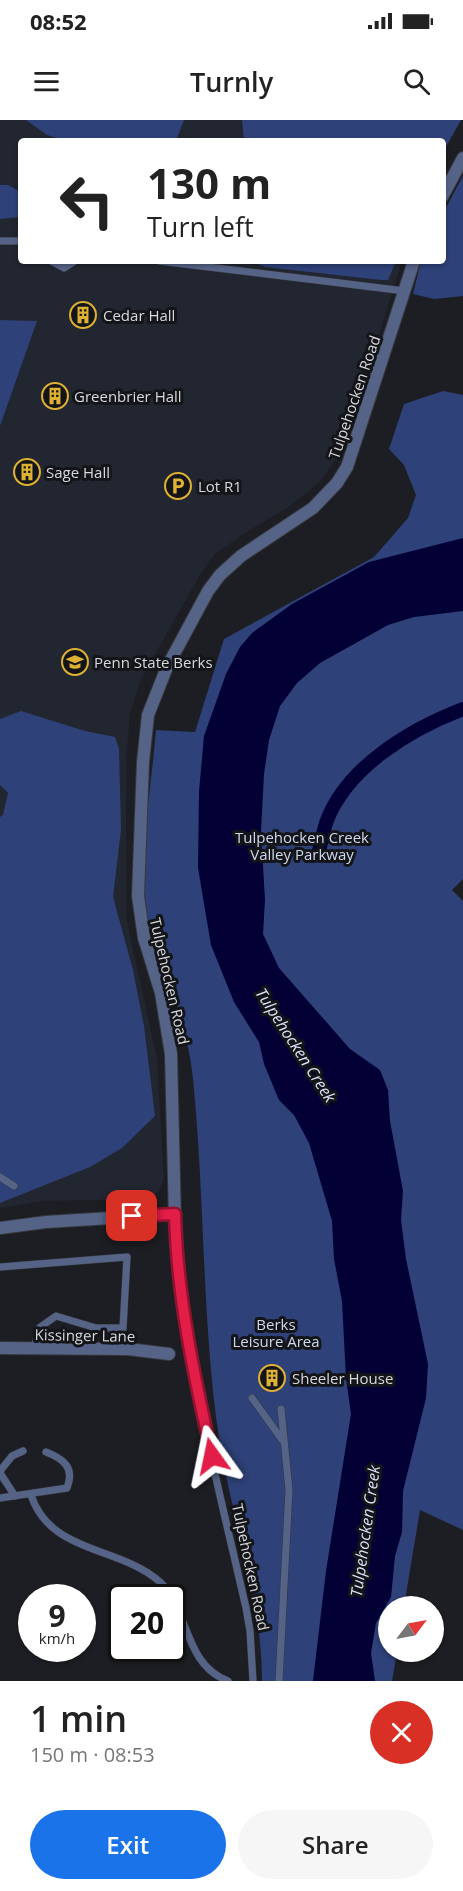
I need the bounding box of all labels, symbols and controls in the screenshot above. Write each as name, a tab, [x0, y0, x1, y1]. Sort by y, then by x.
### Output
text: 08:52	[30, 6, 87, 36]
text: Turnly	[190, 63, 273, 100]
icon: menu	[30, 65, 63, 98]
icon: search	[400, 65, 433, 98]
text: 130 m	[147, 154, 271, 211]
icon: left	[48, 162, 126, 240]
text: Turn left	[147, 208, 254, 245]
building icon: Cedar Hall	[68, 300, 98, 330]
place label: Cedar Hall	[103, 305, 175, 325]
street label: Tulpehocken Road	[323, 333, 385, 461]
building icon: Greenbrier Hall	[40, 381, 70, 411]
place label: Greenbrier Hall	[74, 386, 182, 406]
building icon: Sage Hall	[12, 457, 42, 487]
place label: Sage Hall	[46, 462, 110, 482]
parking icon: Lot R1	[163, 471, 193, 501]
place label: Lot R1	[198, 476, 242, 496]
school or university icon: Penn State Berks	[60, 647, 90, 677]
place label: Penn State Berks	[94, 652, 213, 672]
park label: Tulpehocken Creek Valley Parkway	[235, 827, 369, 864]
street label: Tulpehocken Road	[146, 916, 194, 1046]
water label: Tulpehocken Creek	[251, 983, 342, 1108]
pin	[106, 1190, 157, 1241]
icon: arrive	[115, 1199, 148, 1232]
park label: Berks Leisure Area	[232, 1314, 320, 1351]
street label: Kissinger Lane	[35, 1324, 135, 1346]
building icon: Sheeler House	[257, 1363, 287, 1393]
place label: Sheeler House	[292, 1368, 393, 1388]
position arrow	[180, 1424, 244, 1488]
water label: Tulpehocken Creek	[345, 1463, 385, 1598]
street label: Tulpehocken Road	[228, 1502, 274, 1632]
speed limit sign: 20	[108, 1584, 186, 1662]
text: 9	[48, 1595, 66, 1636]
north arrow	[378, 1596, 444, 1662]
map controls	[378, 1596, 444, 1662]
text: km/h	[39, 1628, 75, 1648]
text: 1 min	[30, 1694, 127, 1743]
button: close	[370, 1701, 433, 1764]
text: 150 m · 08:53	[30, 1741, 155, 1768]
button: Exit	[30, 1810, 226, 1879]
button: Share	[238, 1810, 433, 1879]

